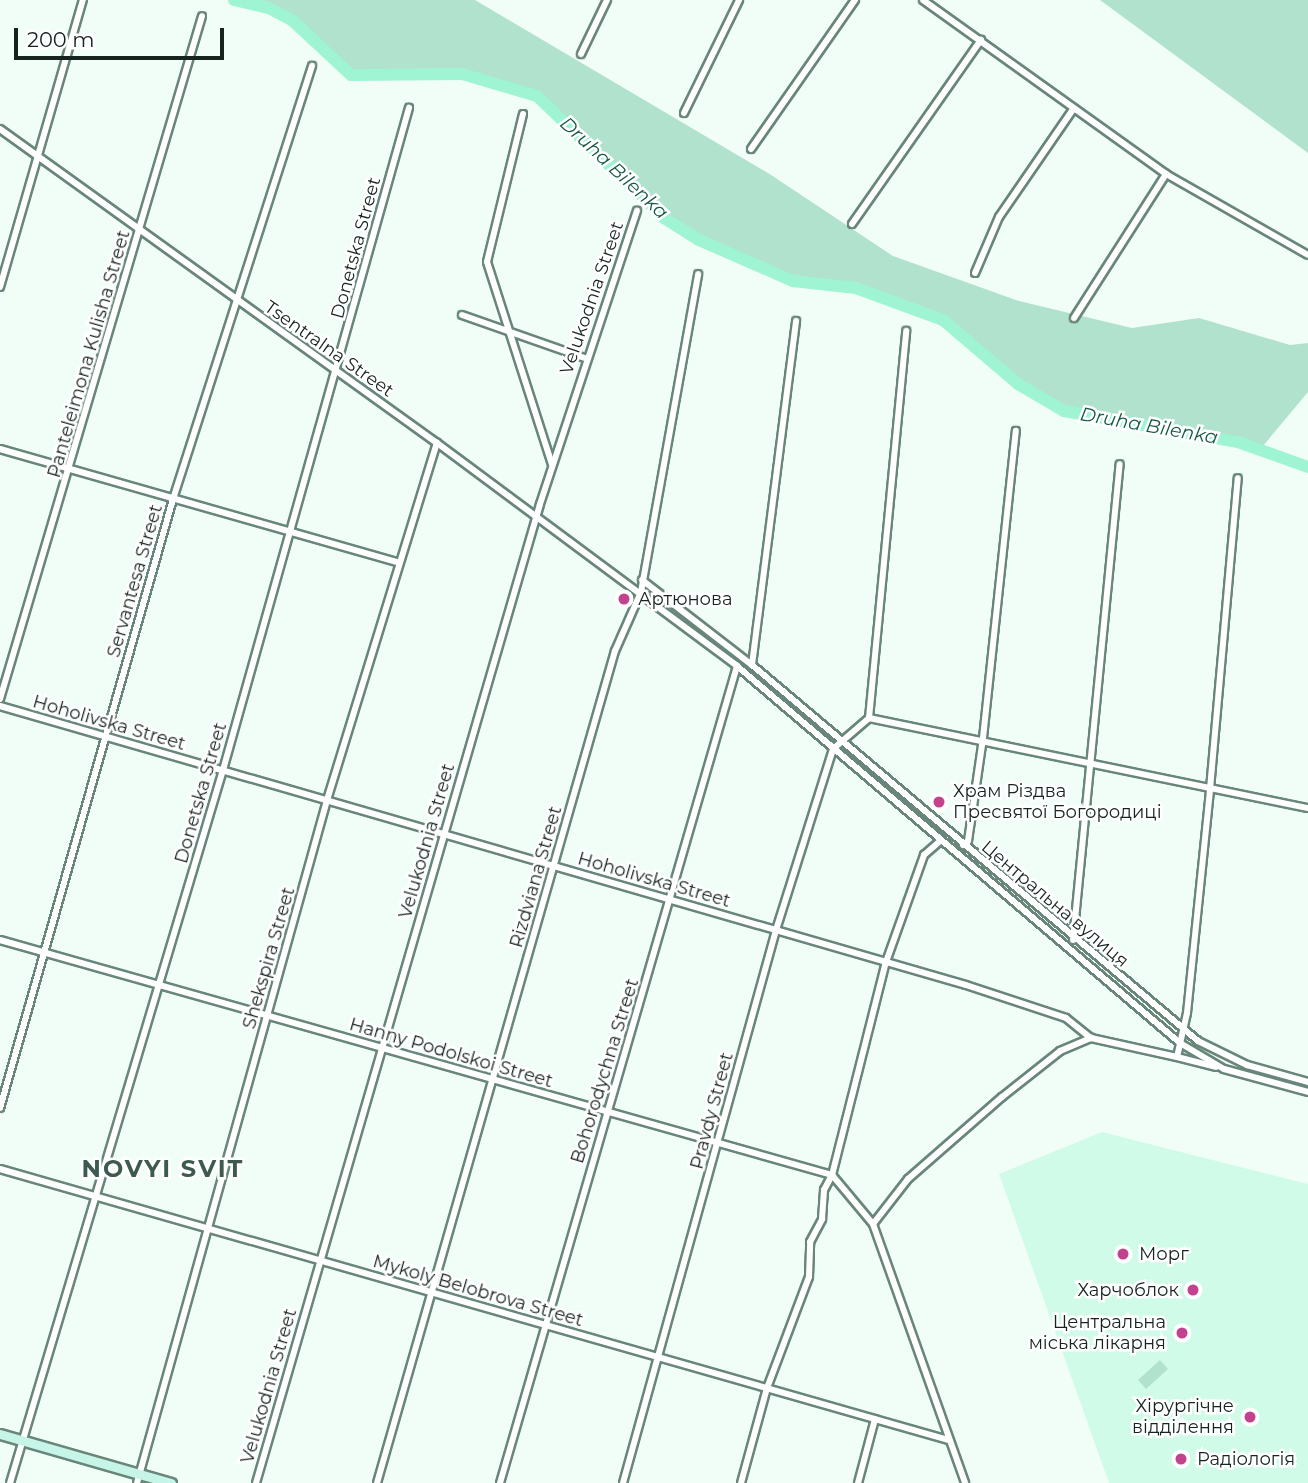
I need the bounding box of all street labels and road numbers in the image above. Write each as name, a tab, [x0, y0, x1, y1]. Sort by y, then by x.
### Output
street label: Donetska Street	[327, 175, 385, 321]
street label: Velukodnia Street	[556, 219, 628, 377]
street label: Panteleimona Kulisha Street	[43, 228, 135, 480]
street label: Tsentralna Street	[260, 296, 398, 402]
street label: Servantesa Street	[103, 502, 167, 660]
street label: Hoholivska Street	[30, 691, 188, 755]
street label: Donetska Street	[171, 720, 231, 866]
street label: Velukodnia Street	[395, 761, 459, 921]
street label: Rizdviana Street	[505, 804, 567, 950]
street label: Центральна вулиця	[977, 836, 1133, 972]
street label: Hoholivska Street	[575, 848, 733, 912]
street label: Shekspira Street	[238, 885, 300, 1031]
street label: Bohorodychna Street	[567, 976, 643, 1166]
street label: Hanny Podolskoi Street	[347, 1014, 555, 1092]
street label: Pravdy Street	[686, 1050, 738, 1172]
street label: Mykoly Belobrova Street	[370, 1251, 586, 1331]
street label: Velukodnia Street	[237, 1306, 301, 1466]

